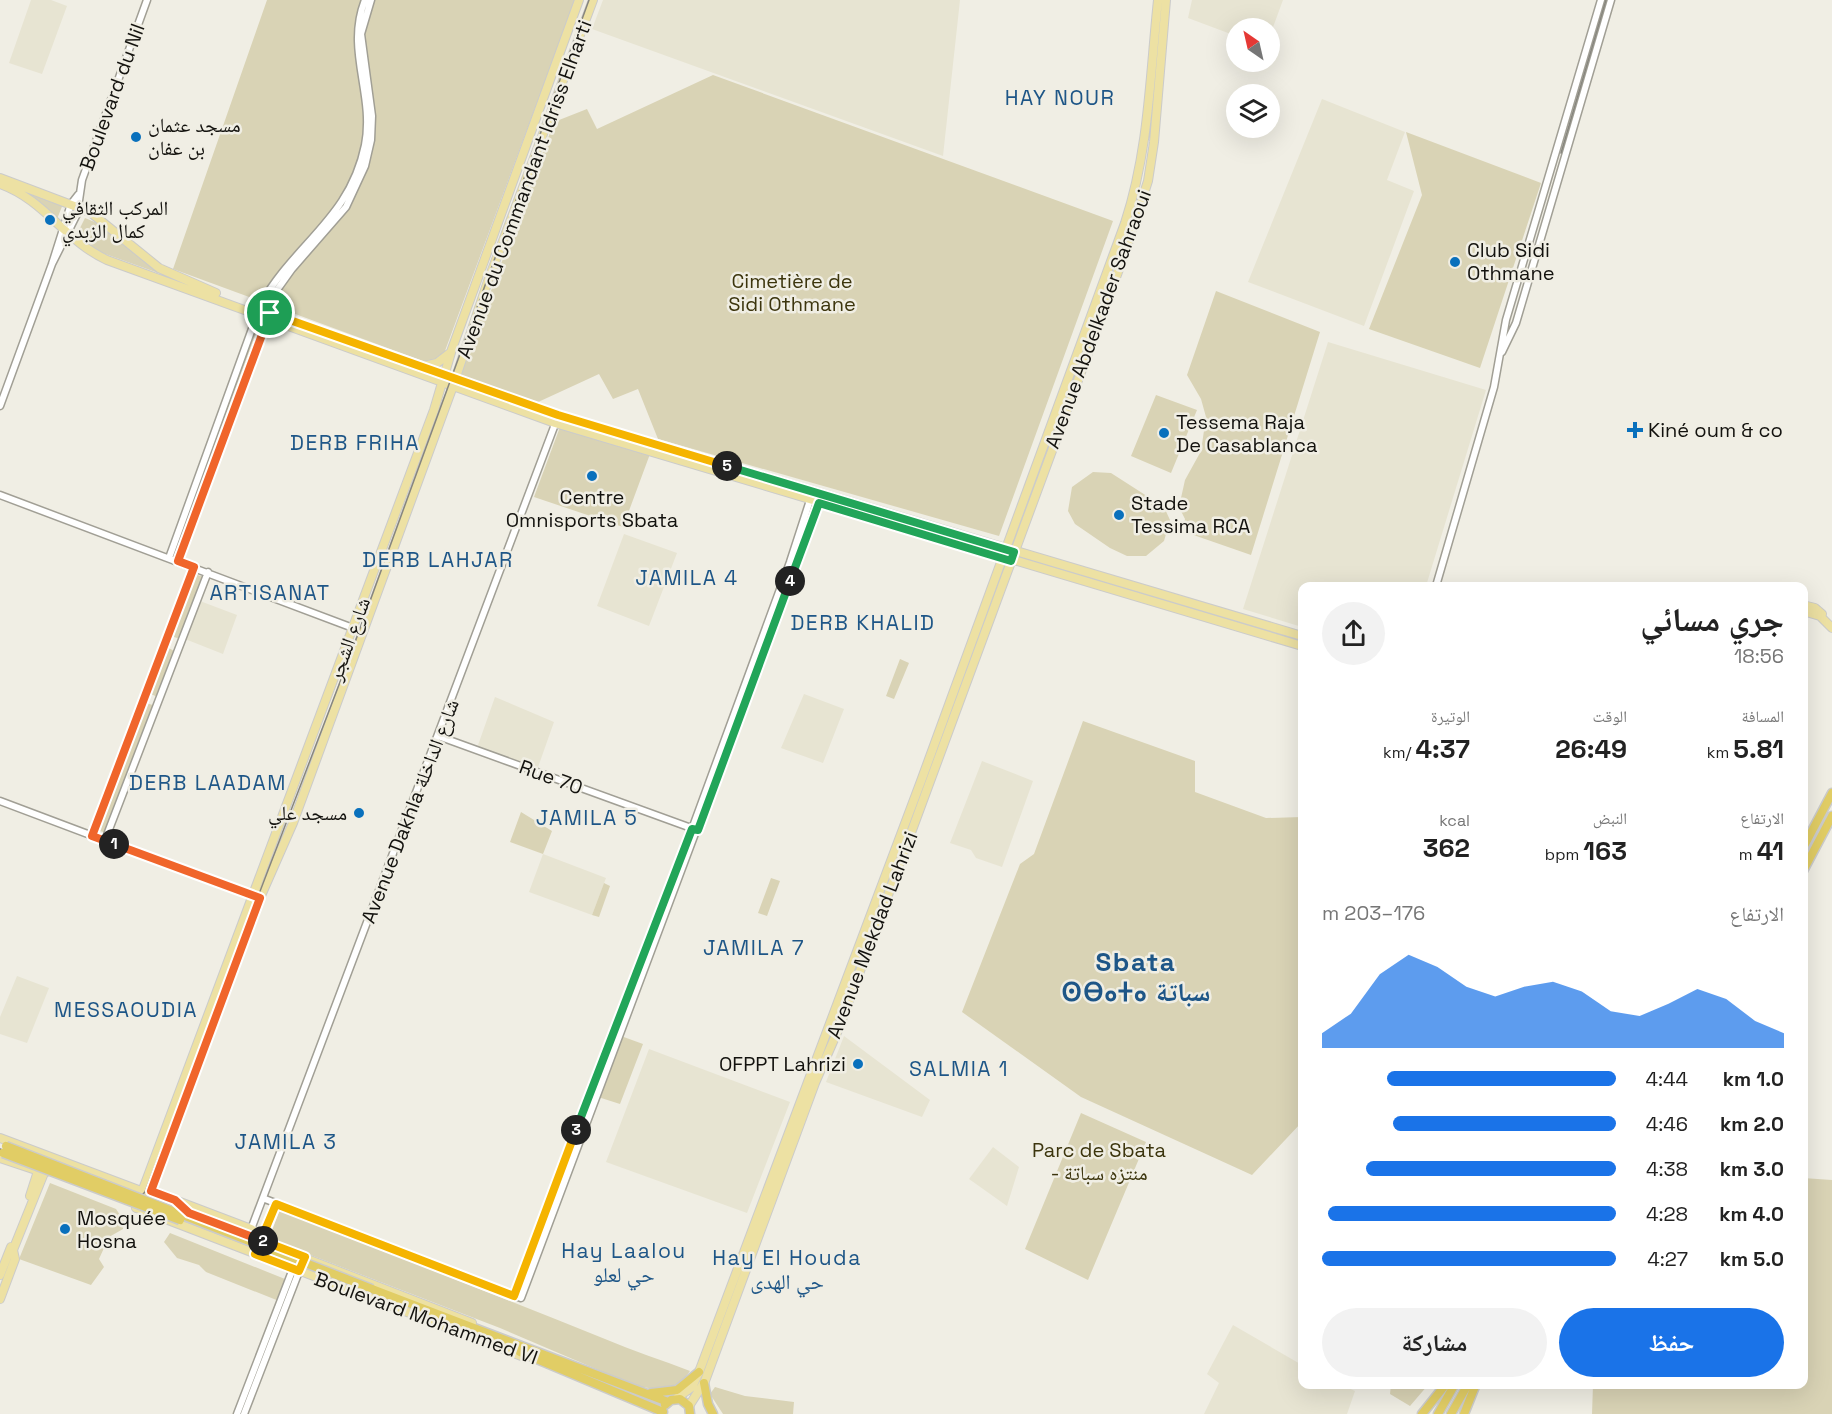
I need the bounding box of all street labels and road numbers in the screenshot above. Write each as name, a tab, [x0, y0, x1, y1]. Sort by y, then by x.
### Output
street label: Avenue du Commandant Idriss Elharti	[451, 16, 597, 362]
street label: Boulevard du Nil	[73, 20, 151, 174]
street label: Avenue Abdelkader Sahraoui	[1039, 186, 1157, 452]
street label: شارع الشجر	[322, 594, 376, 685]
street label: Avenue Dakhla شارع الداخلة	[355, 695, 465, 927]
street label: Rue 70	[516, 754, 586, 800]
street label: Avenue Mekdad Lahrizi	[820, 828, 924, 1042]
street label: Boulevard Mohammed VI	[311, 1265, 541, 1371]

